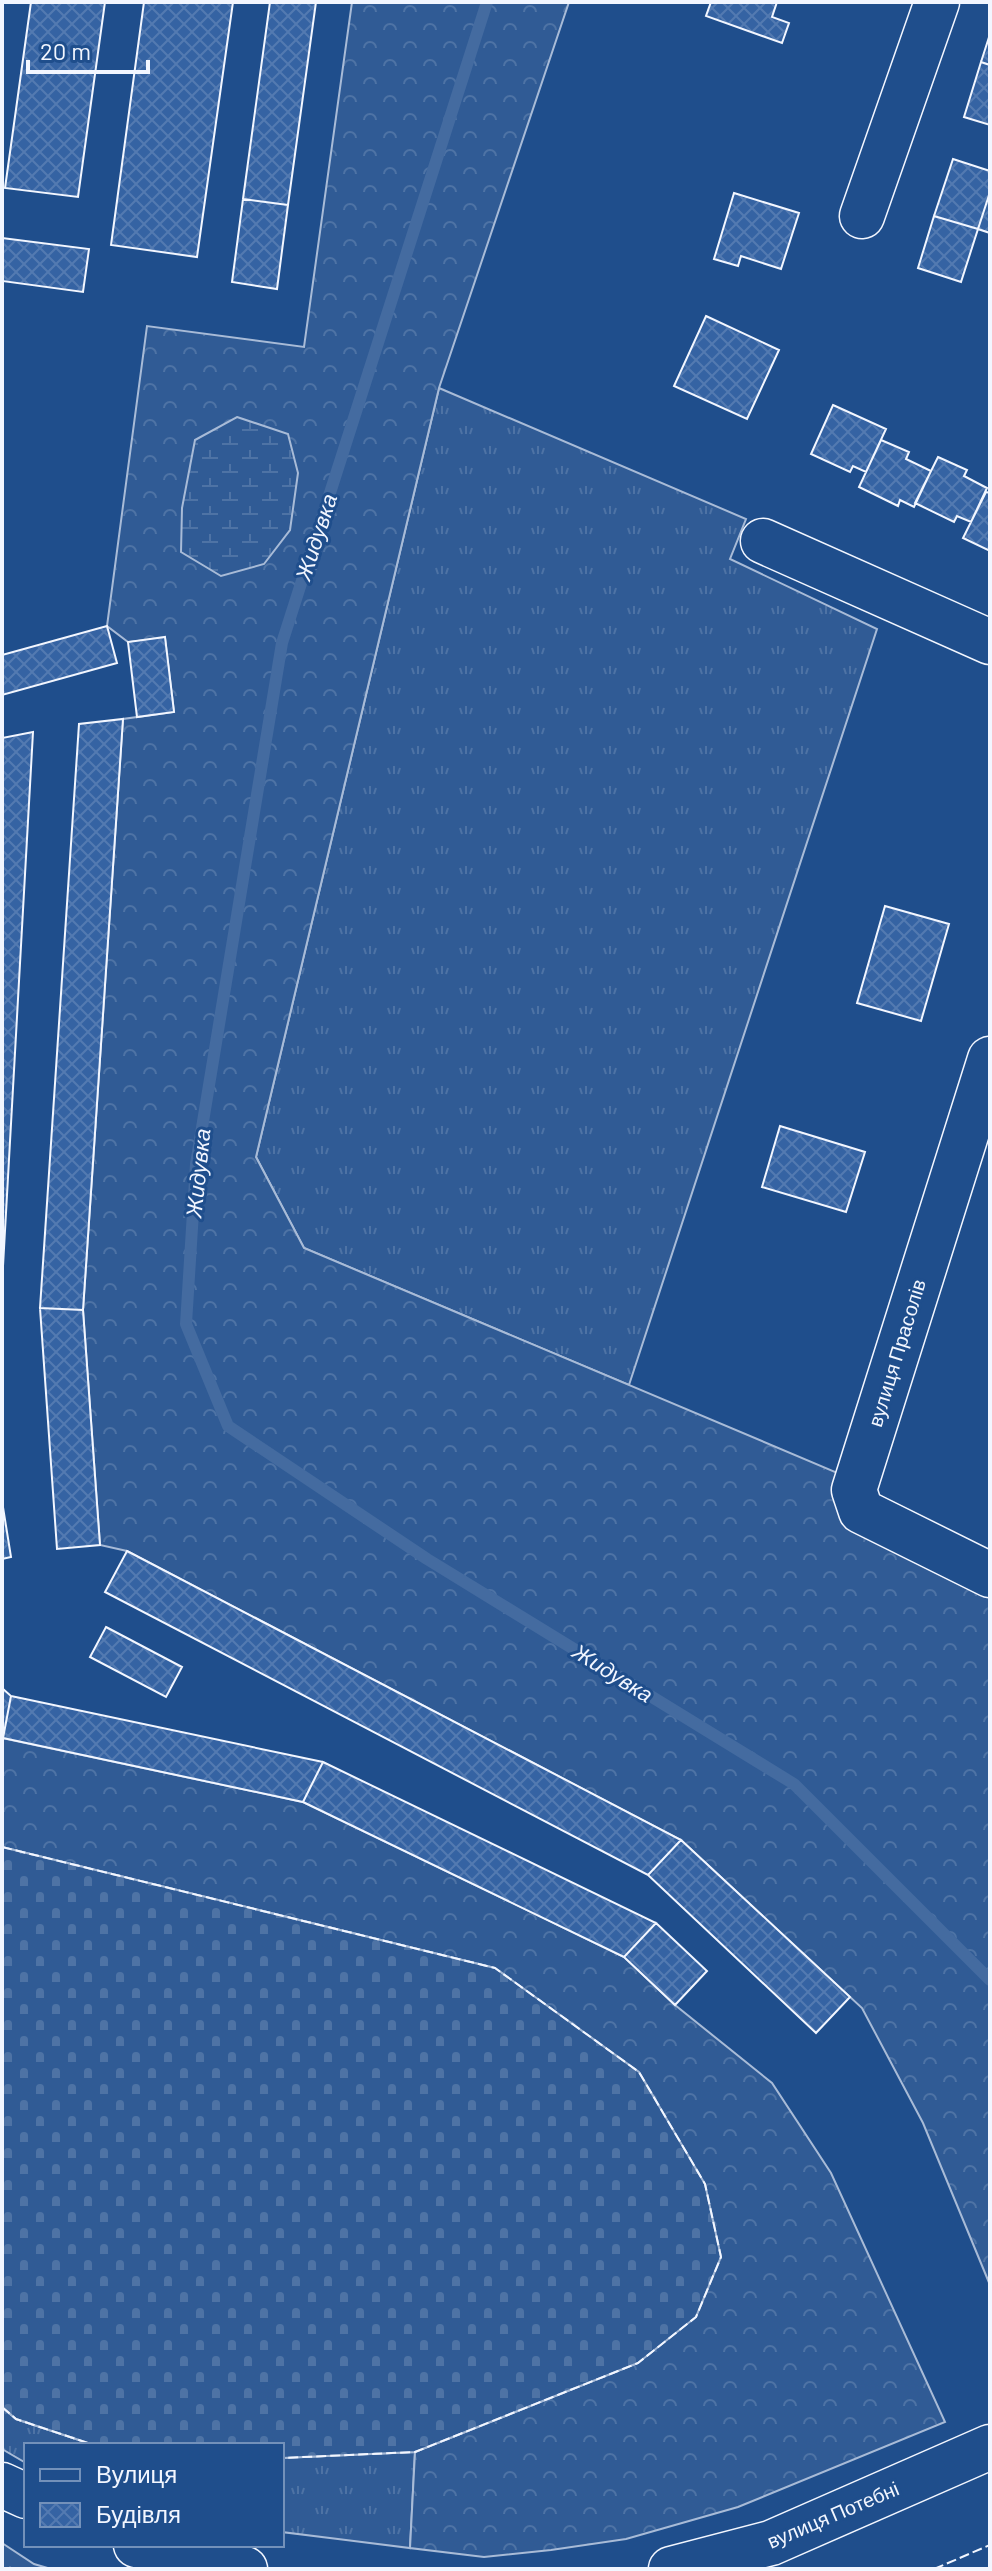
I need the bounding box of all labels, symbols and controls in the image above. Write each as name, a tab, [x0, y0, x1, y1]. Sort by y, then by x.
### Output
scale bar	[28, 24, 148, 74]
text: 20 m	[40, 36, 91, 65]
water label: Жидувка	[289, 490, 342, 584]
water label: Жидувка	[179, 1127, 216, 1220]
street label: вулиця Прасолів	[862, 1276, 930, 1429]
water label: Жидувка	[567, 1637, 658, 1708]
legend	[24, 2443, 284, 2547]
text: Вулиця	[96, 2459, 177, 2488]
street label: вулиця Потебні	[763, 2476, 902, 2553]
text: Будівля	[96, 2499, 181, 2528]

